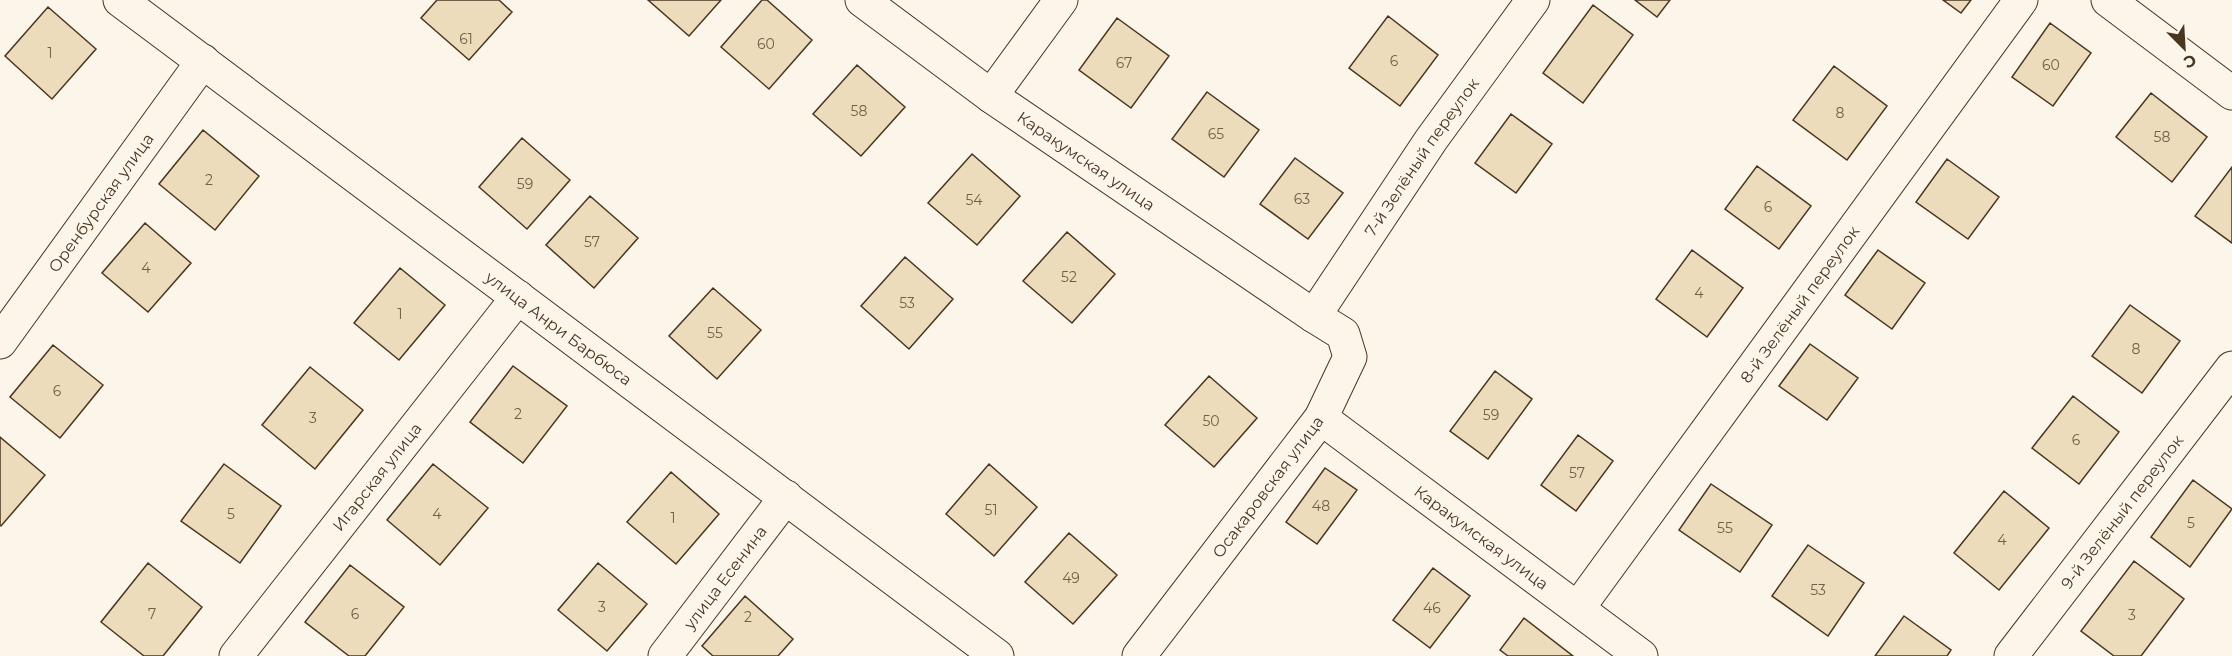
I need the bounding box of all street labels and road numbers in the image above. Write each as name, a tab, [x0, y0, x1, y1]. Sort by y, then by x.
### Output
street label: 7-й Зелёный переулок	[1360, 74, 1483, 240]
street label: Каракумская улица	[1014, 107, 1159, 214]
street label: Оренбурская улица	[44, 129, 157, 276]
street label: 8-й Зелёный переулок	[1736, 221, 1863, 386]
street label: улица Анри Барбюса	[481, 267, 636, 389]
street label: Осакаровская улица	[1208, 412, 1328, 562]
street label: Игарская улица	[328, 419, 425, 535]
street label: 9-й Зелёный переулок	[2057, 430, 2187, 592]
street label: Каракумская улица	[1411, 481, 1552, 593]
street label: улица Есенина	[679, 522, 770, 634]

